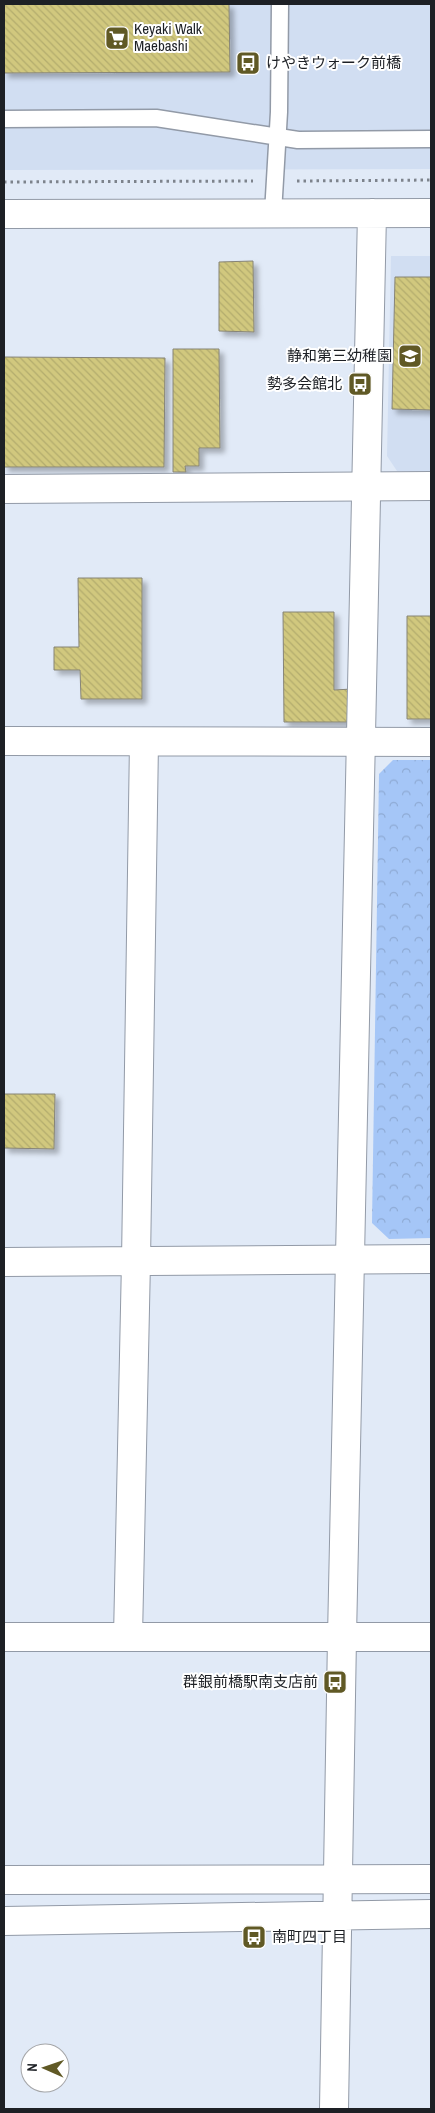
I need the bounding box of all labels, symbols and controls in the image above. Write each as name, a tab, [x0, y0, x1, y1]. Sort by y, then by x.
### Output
place label: Keyaki Walk Maebashi	[134, 18, 203, 56]
supermarket icon: Keyaki Walk Maebashi	[104, 25, 130, 51]
bus stop icon: けやきウォーク前橋	[235, 50, 261, 76]
place label: けやきウォーク前橋	[266, 52, 401, 73]
school or university icon: 静和第三幼稚園	[397, 343, 423, 369]
place label: 静和第三幼稚園	[287, 345, 392, 366]
bus stop icon: 勢多会館北	[347, 371, 373, 397]
place label: 勢多会館北	[267, 373, 342, 394]
bus stop icon: 群銀前橋駅南支店前	[322, 1669, 348, 1695]
place label: 群銀前橋駅南支店前	[183, 1671, 318, 1692]
bus stop icon: 南町四丁目	[241, 1924, 267, 1950]
place label: 南町四丁目	[272, 1926, 347, 1947]
north arrow	[20, 2043, 70, 2093]
text: N	[23, 2063, 41, 2072]

